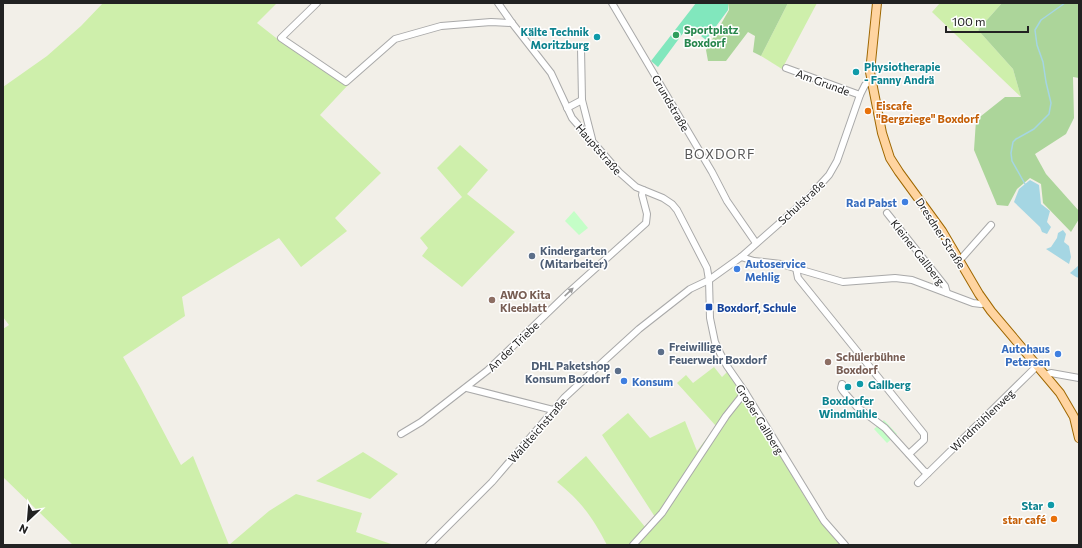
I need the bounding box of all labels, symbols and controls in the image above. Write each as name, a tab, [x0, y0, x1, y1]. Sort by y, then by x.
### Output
scale bar	[946, 8, 1028, 34]
text: 100 m	[952, 14, 986, 28]
place label: Sportplatz Boxdorf	[684, 23, 739, 49]
place label: Kälte Technik Moritzburg	[521, 25, 590, 51]
marker: Sportplatz Boxdorf	[671, 30, 681, 40]
marker: Kälte Technik Moritzburg	[592, 32, 602, 42]
place label: Physiotherapie - Fanny Andrä	[864, 60, 941, 86]
street label: Am Grunde	[794, 66, 852, 98]
marker: Physiotherapie - Fanny Andrä	[851, 67, 861, 77]
street label: Grundstraße	[650, 72, 693, 134]
place label: Eiscafe "Bergziege" Boxdorf	[876, 99, 980, 125]
marker: Eiscafe "Bergziege" Boxdorf	[863, 106, 873, 116]
street label: Hauptstraße	[573, 121, 625, 177]
district label: BOXDORF	[685, 146, 755, 162]
street label: Schulstraße	[775, 177, 827, 227]
street label: Dresdner Straße	[913, 195, 969, 271]
place label: Rad Pabst	[846, 196, 897, 209]
marker: Rad Pabst	[900, 197, 910, 207]
street label: Kleiner Gallberg	[888, 217, 948, 287]
place label: Kindergarten (Mitarbeiter)	[540, 244, 608, 270]
marker: Kindergarten (Mitarbeiter)	[527, 251, 537, 261]
place label: Autoservice Mehlig	[745, 257, 806, 283]
marker: Autoservice Mehlig	[732, 264, 742, 274]
one-way arrow	[564, 287, 574, 296]
place label: AWO Kita Kleeblatt	[500, 288, 551, 314]
marker: AWO Kita Kleeblatt	[487, 295, 497, 305]
place label: Boxdorf, Schule	[717, 301, 797, 314]
marker: Boxdorf, Schule	[704, 302, 714, 312]
street label: An der Triebe	[485, 318, 541, 374]
place label: Freiwillige Feuerwehr Boxdorf	[669, 340, 767, 366]
place label: Autohaus Petersen	[1001, 342, 1050, 368]
marker: Freiwillige Feuerwehr Boxdorf	[656, 347, 666, 357]
marker: Autohaus Petersen	[1053, 349, 1063, 359]
place label: Schülerbühne Boxdorf	[836, 350, 905, 376]
marker: Schülerbühne Boxdorf	[823, 357, 833, 367]
place label: DHL Paketshop Konsum Boxdorf	[525, 359, 610, 385]
marker: DHL Paketshop Konsum Boxdorf	[613, 366, 623, 376]
place label: Konsum	[632, 375, 674, 388]
marker: Konsum	[619, 376, 629, 386]
place label: Gallberg	[868, 378, 911, 391]
marker: Gallberg	[855, 379, 865, 389]
street label: Großer Gallberg	[733, 382, 787, 456]
marker: Boxdorfer Windmühle	[843, 382, 853, 392]
street label: Windmühlenweg	[947, 386, 1017, 454]
place label: Boxdorfer Windmühle	[819, 394, 877, 420]
street label: Waldteichstraße	[505, 395, 569, 465]
place label: Star	[1022, 499, 1043, 512]
north arrow	[8, 500, 48, 540]
marker: Star	[1046, 500, 1056, 510]
place label: star café	[1003, 513, 1046, 526]
marker: star café	[1049, 514, 1059, 524]
text: N	[17, 522, 30, 537]

